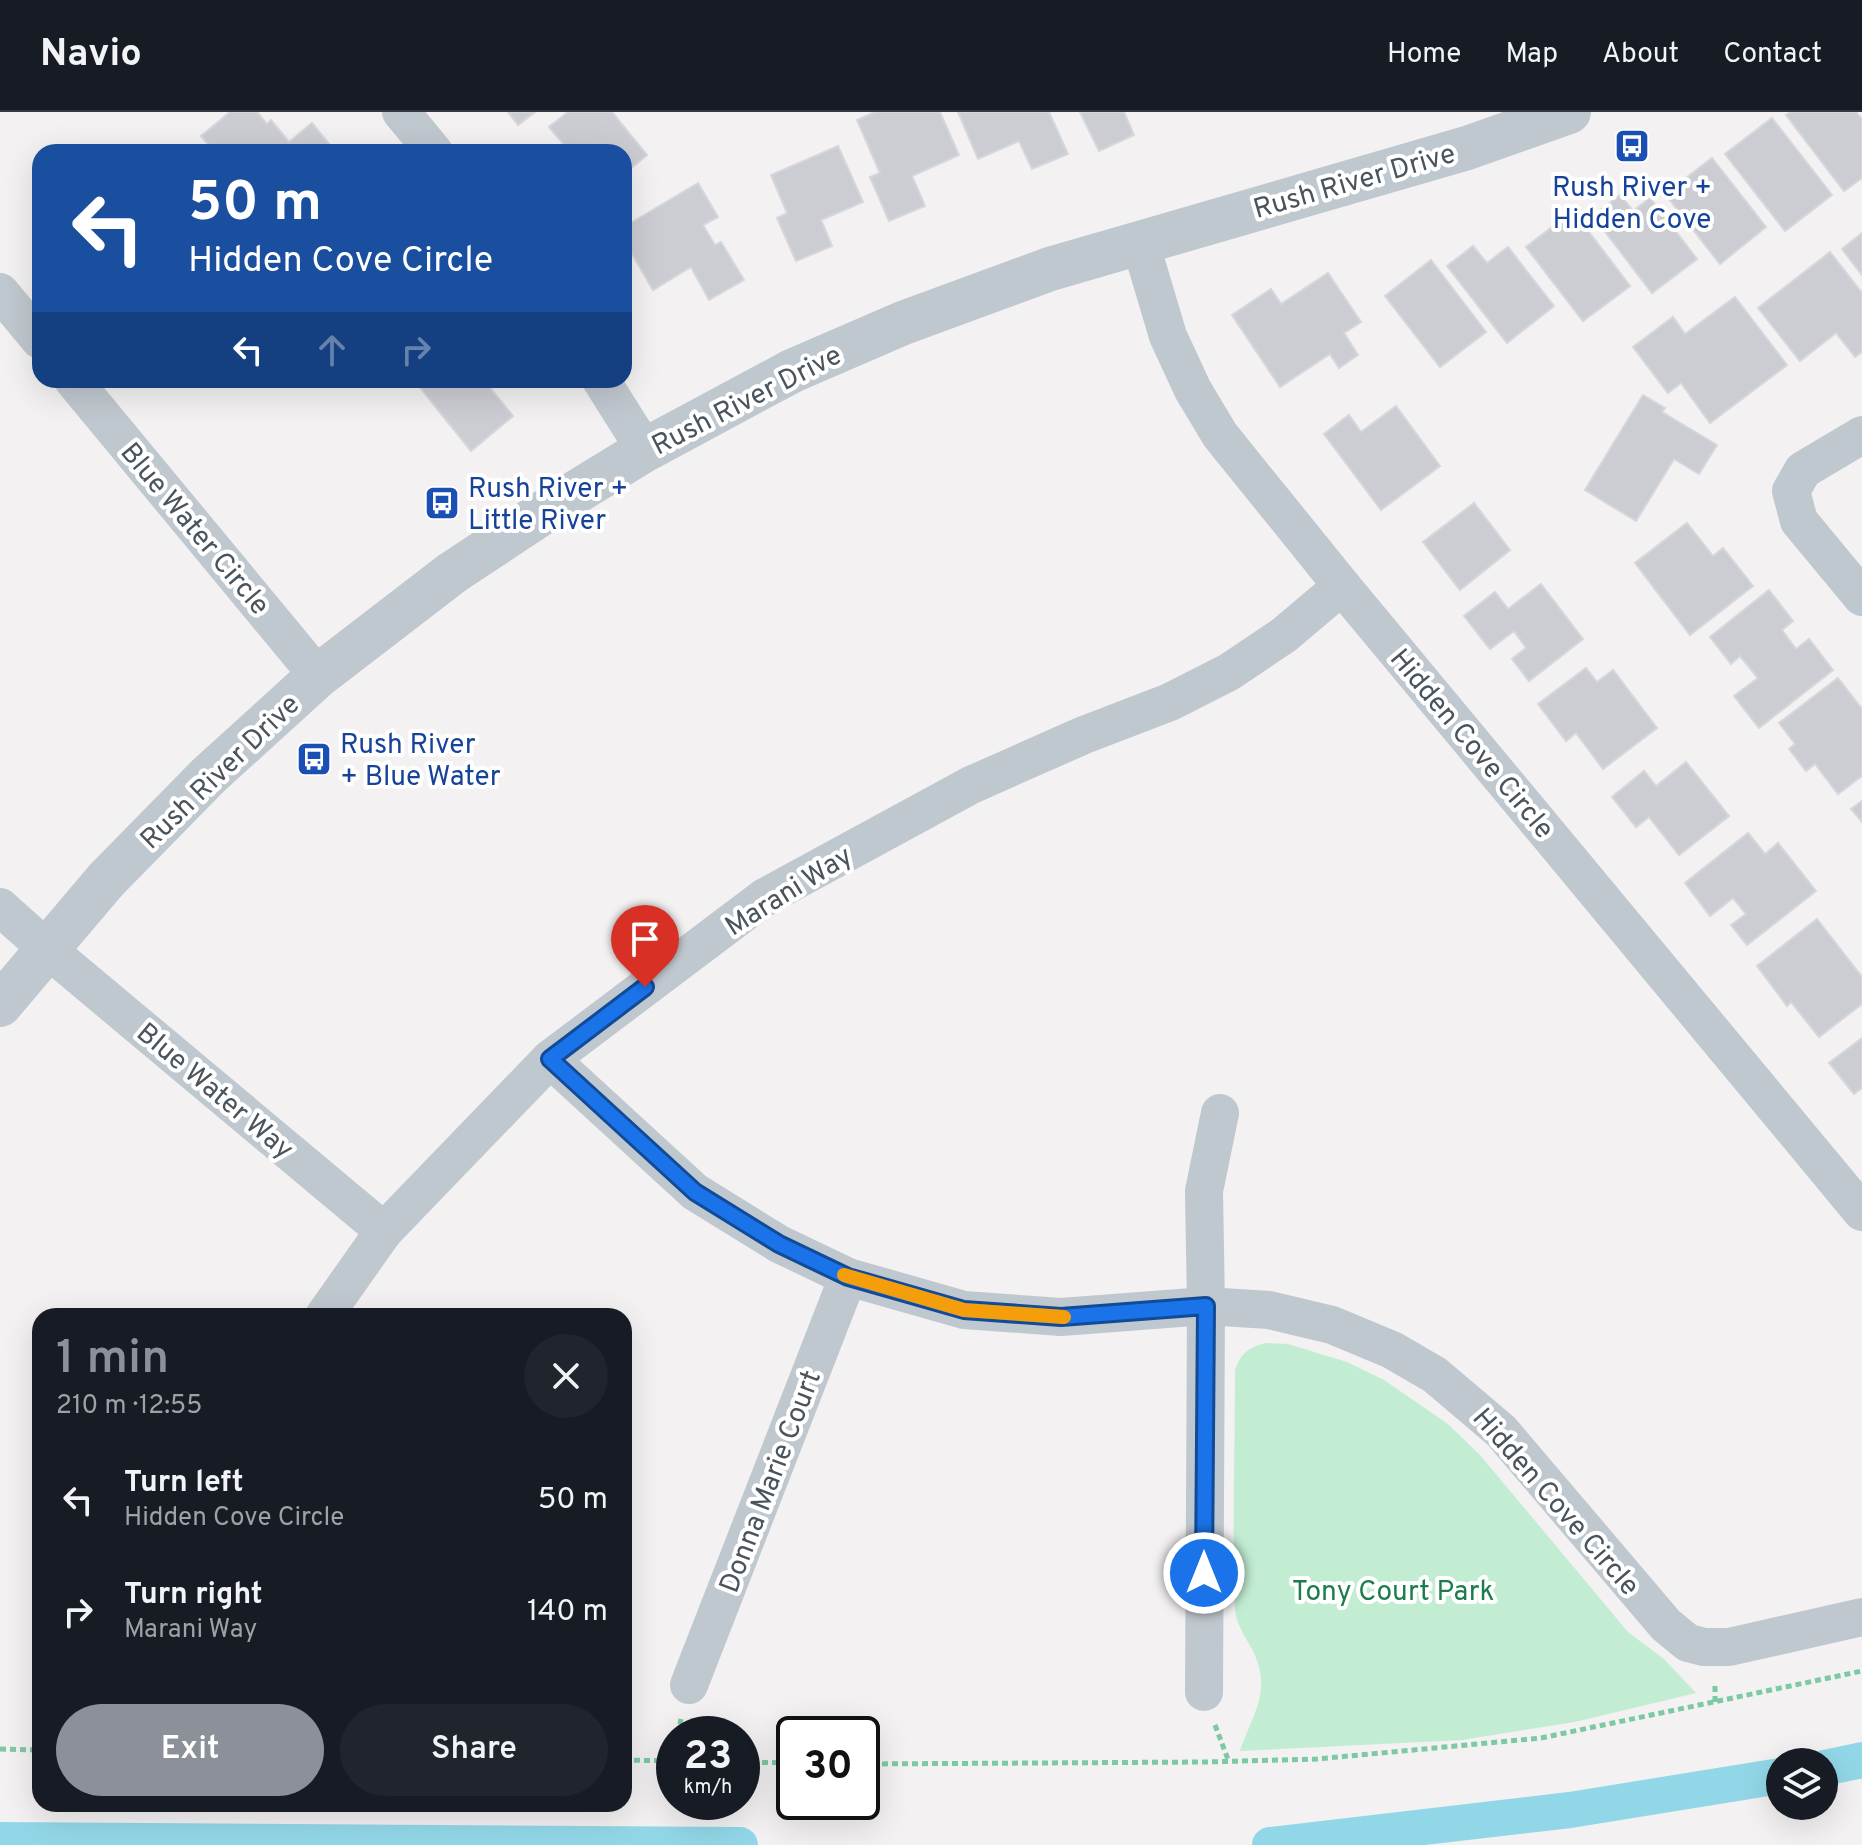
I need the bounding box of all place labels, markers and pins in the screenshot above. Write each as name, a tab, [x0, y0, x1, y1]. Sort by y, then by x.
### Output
bus stop icon: Rush River + Hidden Cove	[1613, 127, 1651, 165]
place label: Rush River + Hidden Cove	[1552, 171, 1712, 239]
place label: Rush River + Little River	[468, 472, 628, 540]
bus stop icon: Rush River + Little River	[423, 484, 461, 522]
place label: Rush River + Blue Water	[340, 728, 501, 796]
bus stop icon: Rush River + Blue Water	[295, 740, 333, 778]
pin	[611, 905, 679, 987]

